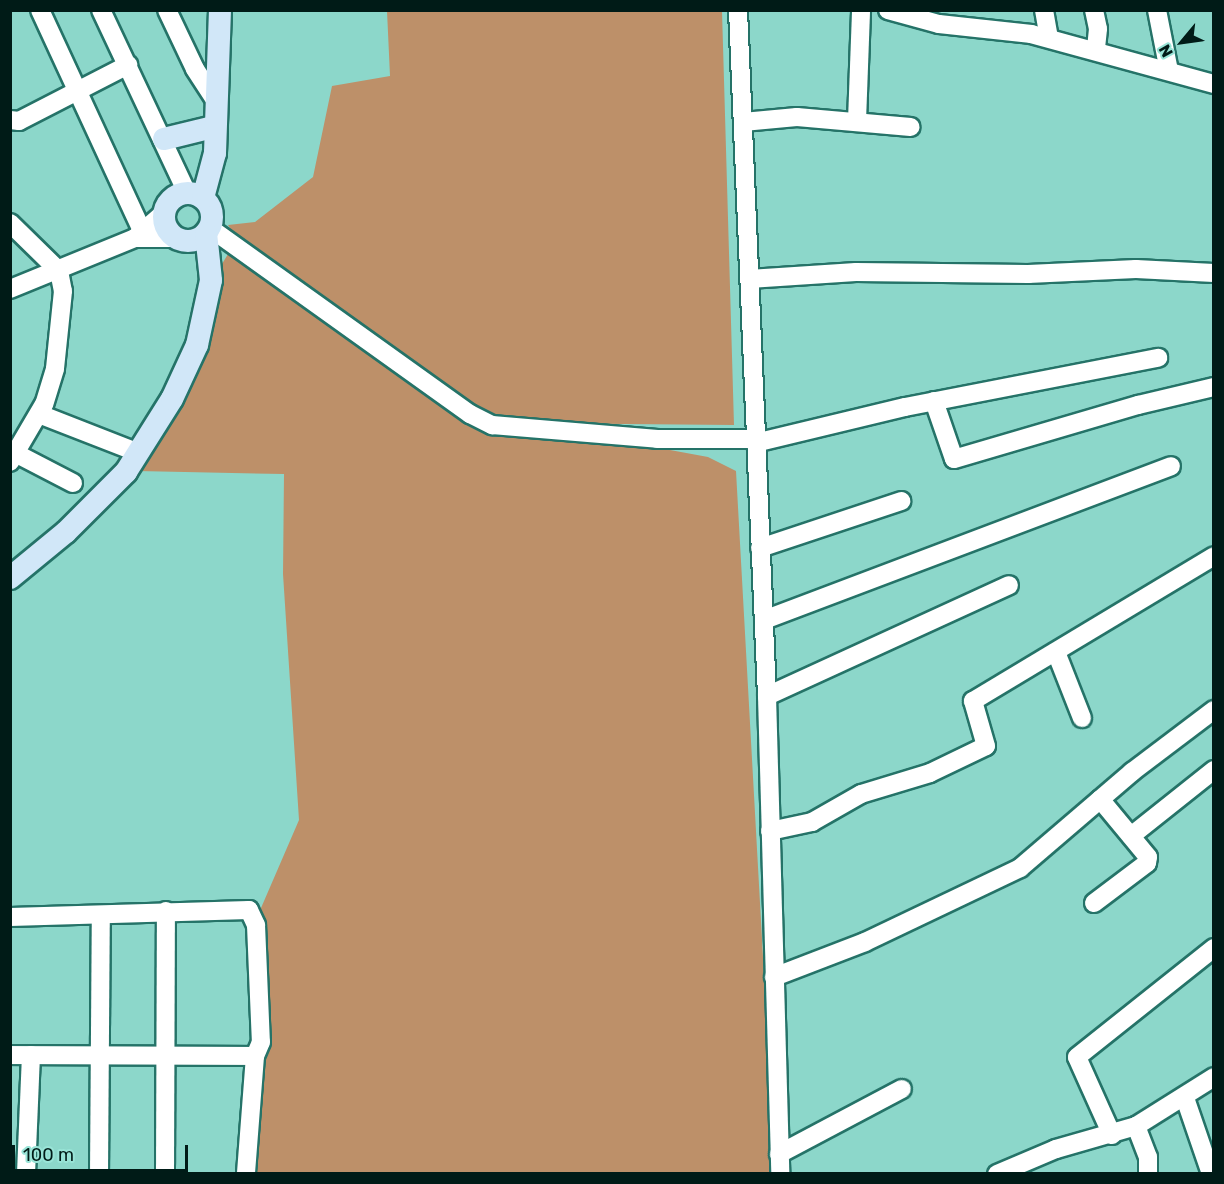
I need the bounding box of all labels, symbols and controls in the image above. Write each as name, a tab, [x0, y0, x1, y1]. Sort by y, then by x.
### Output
north arrow	[1152, 12, 1212, 72]
text: N	[1155, 41, 1177, 61]
scale bar	[15, 1133, 190, 1171]
text: 100 m	[23, 1144, 74, 1166]

